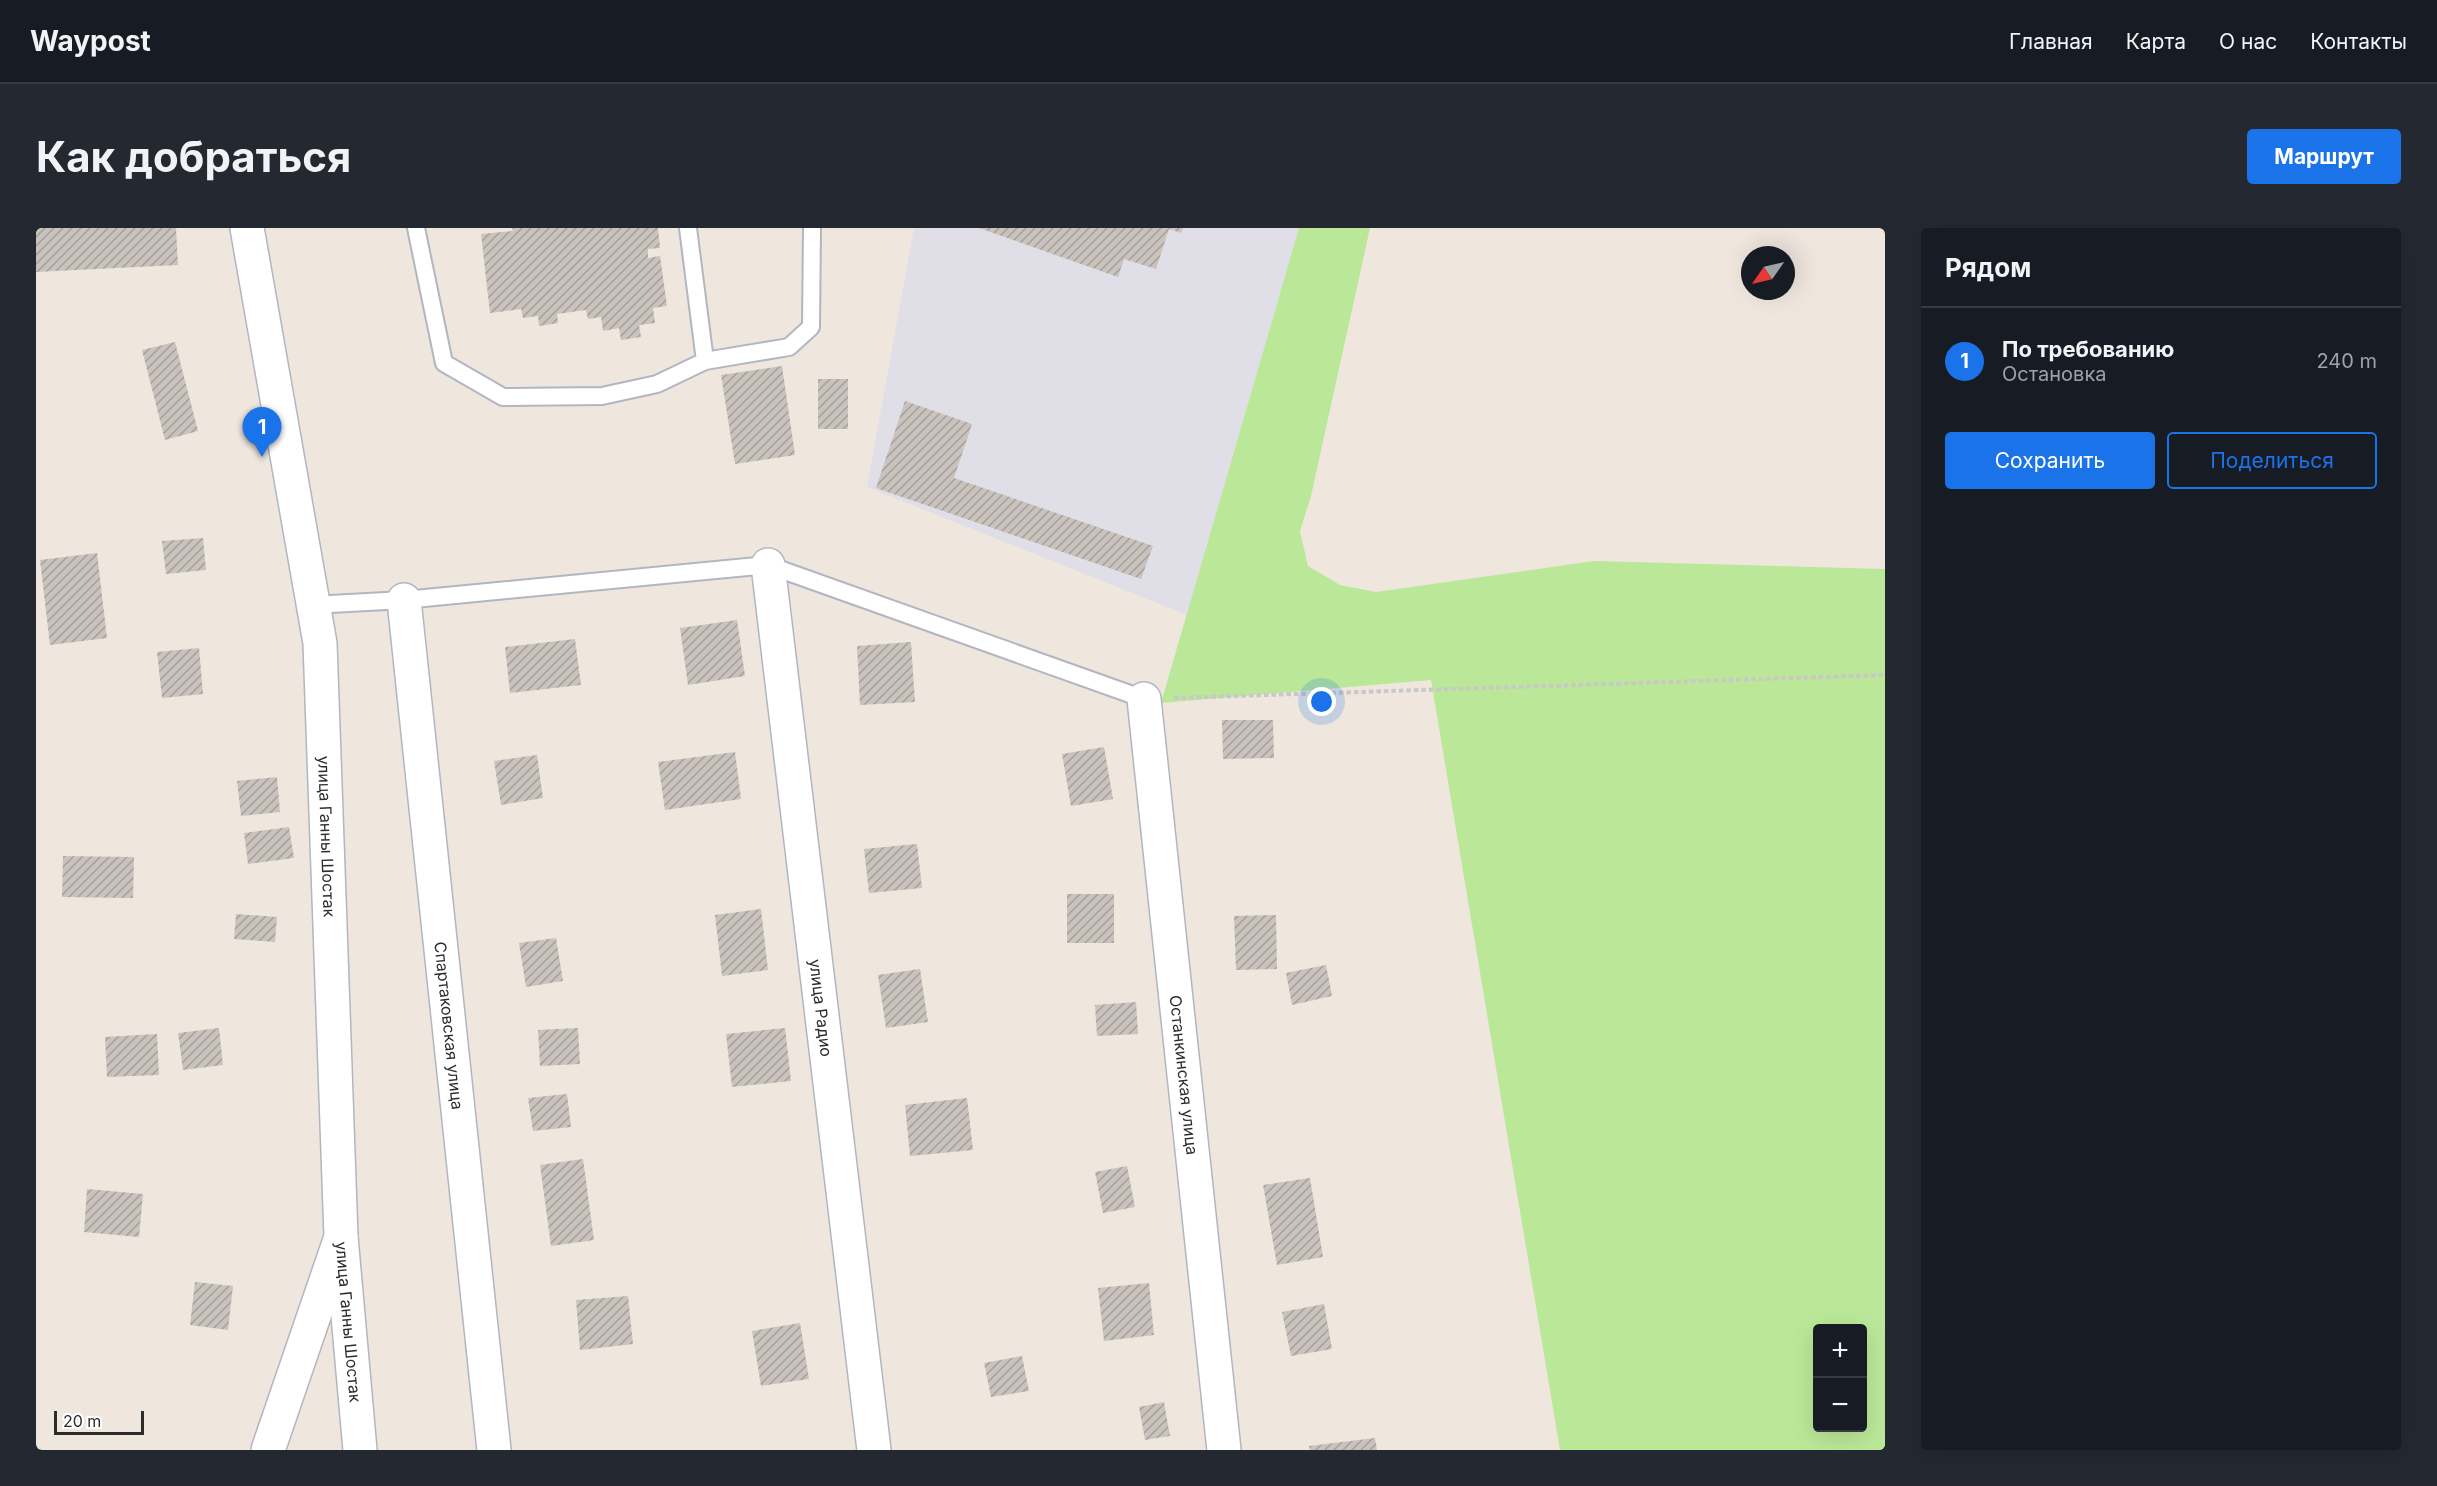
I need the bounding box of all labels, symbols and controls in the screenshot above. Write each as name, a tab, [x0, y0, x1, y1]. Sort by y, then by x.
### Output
text: Waypost	[30, 24, 151, 58]
text: Главная	[2009, 29, 2093, 54]
text: Карта	[2126, 29, 2186, 54]
text: О нас	[2219, 29, 2277, 54]
text: Контакты	[2310, 29, 2407, 54]
button: Маршрут	[2247, 129, 2401, 184]
text: Как добраться	[36, 131, 351, 182]
north arrow	[1741, 246, 1795, 300]
text: Рядом	[1945, 252, 2031, 283]
text: По требованию	[2002, 336, 2174, 362]
text: 1	[1960, 349, 1969, 373]
text: 240 m	[2316, 349, 2377, 373]
text: Остановка	[2002, 362, 2106, 386]
pin: 1	[242, 408, 282, 457]
button: Сохранить	[1945, 432, 2155, 489]
button: Поделиться	[2167, 432, 2377, 489]
your location	[1307, 687, 1336, 716]
street label: улица Ганны Шостак	[314, 755, 340, 918]
street label: Спартаковская улица	[430, 941, 468, 1111]
street label: улица Радио	[805, 958, 837, 1058]
street label: Останкинская улица	[1166, 994, 1202, 1156]
street label: улица Ганны Шостак	[331, 1241, 366, 1404]
map controls	[1813, 1324, 1867, 1432]
button: +	[1813, 1324, 1867, 1378]
button: −	[1813, 1378, 1867, 1432]
scale bar	[54, 1408, 144, 1436]
text: 20 m	[63, 1411, 101, 1431]

